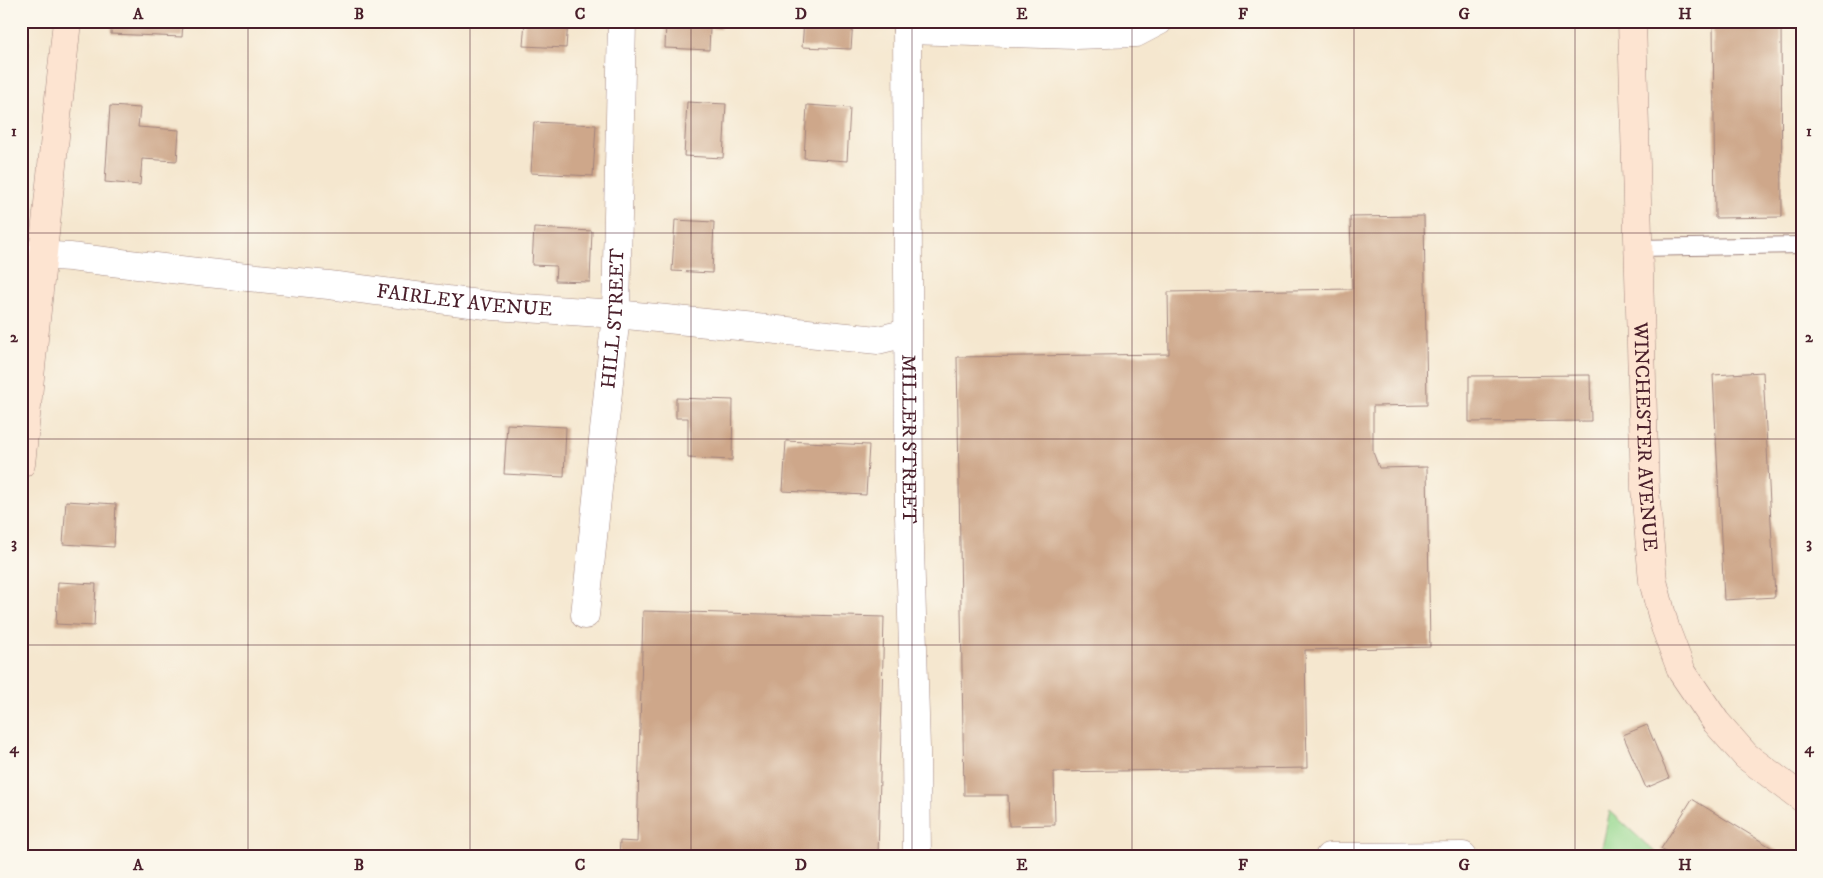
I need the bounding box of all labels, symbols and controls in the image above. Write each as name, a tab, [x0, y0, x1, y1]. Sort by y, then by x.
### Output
text: A	[132, 4, 144, 24]
text: B	[354, 4, 364, 24]
text: C	[575, 4, 585, 24]
text: D	[795, 4, 807, 24]
text: E	[1016, 4, 1028, 24]
text: F	[1238, 4, 1248, 24]
text: G	[1458, 4, 1470, 24]
text: H	[1678, 4, 1692, 24]
text: 1	[11, 121, 17, 141]
text: 1	[1806, 121, 1812, 141]
street label: HILL STREET	[596, 248, 630, 390]
street label: FAIRLEY AVENUE	[375, 279, 553, 322]
street label: WINCHESTER AVENUE	[1628, 321, 1663, 552]
text: 2	[10, 327, 19, 347]
text: 2	[1805, 327, 1814, 347]
street label: MILLER STREET	[896, 354, 922, 524]
text: 3	[11, 533, 17, 553]
text: 3	[1806, 533, 1812, 553]
text: 4	[8, 738, 19, 758]
text: 4	[1803, 738, 1814, 758]
text: A	[132, 855, 144, 875]
text: B	[354, 855, 364, 875]
text: C	[575, 855, 585, 875]
text: D	[795, 855, 807, 875]
text: E	[1016, 855, 1028, 875]
text: F	[1238, 855, 1248, 875]
text: G	[1458, 855, 1470, 875]
text: H	[1678, 855, 1692, 875]

